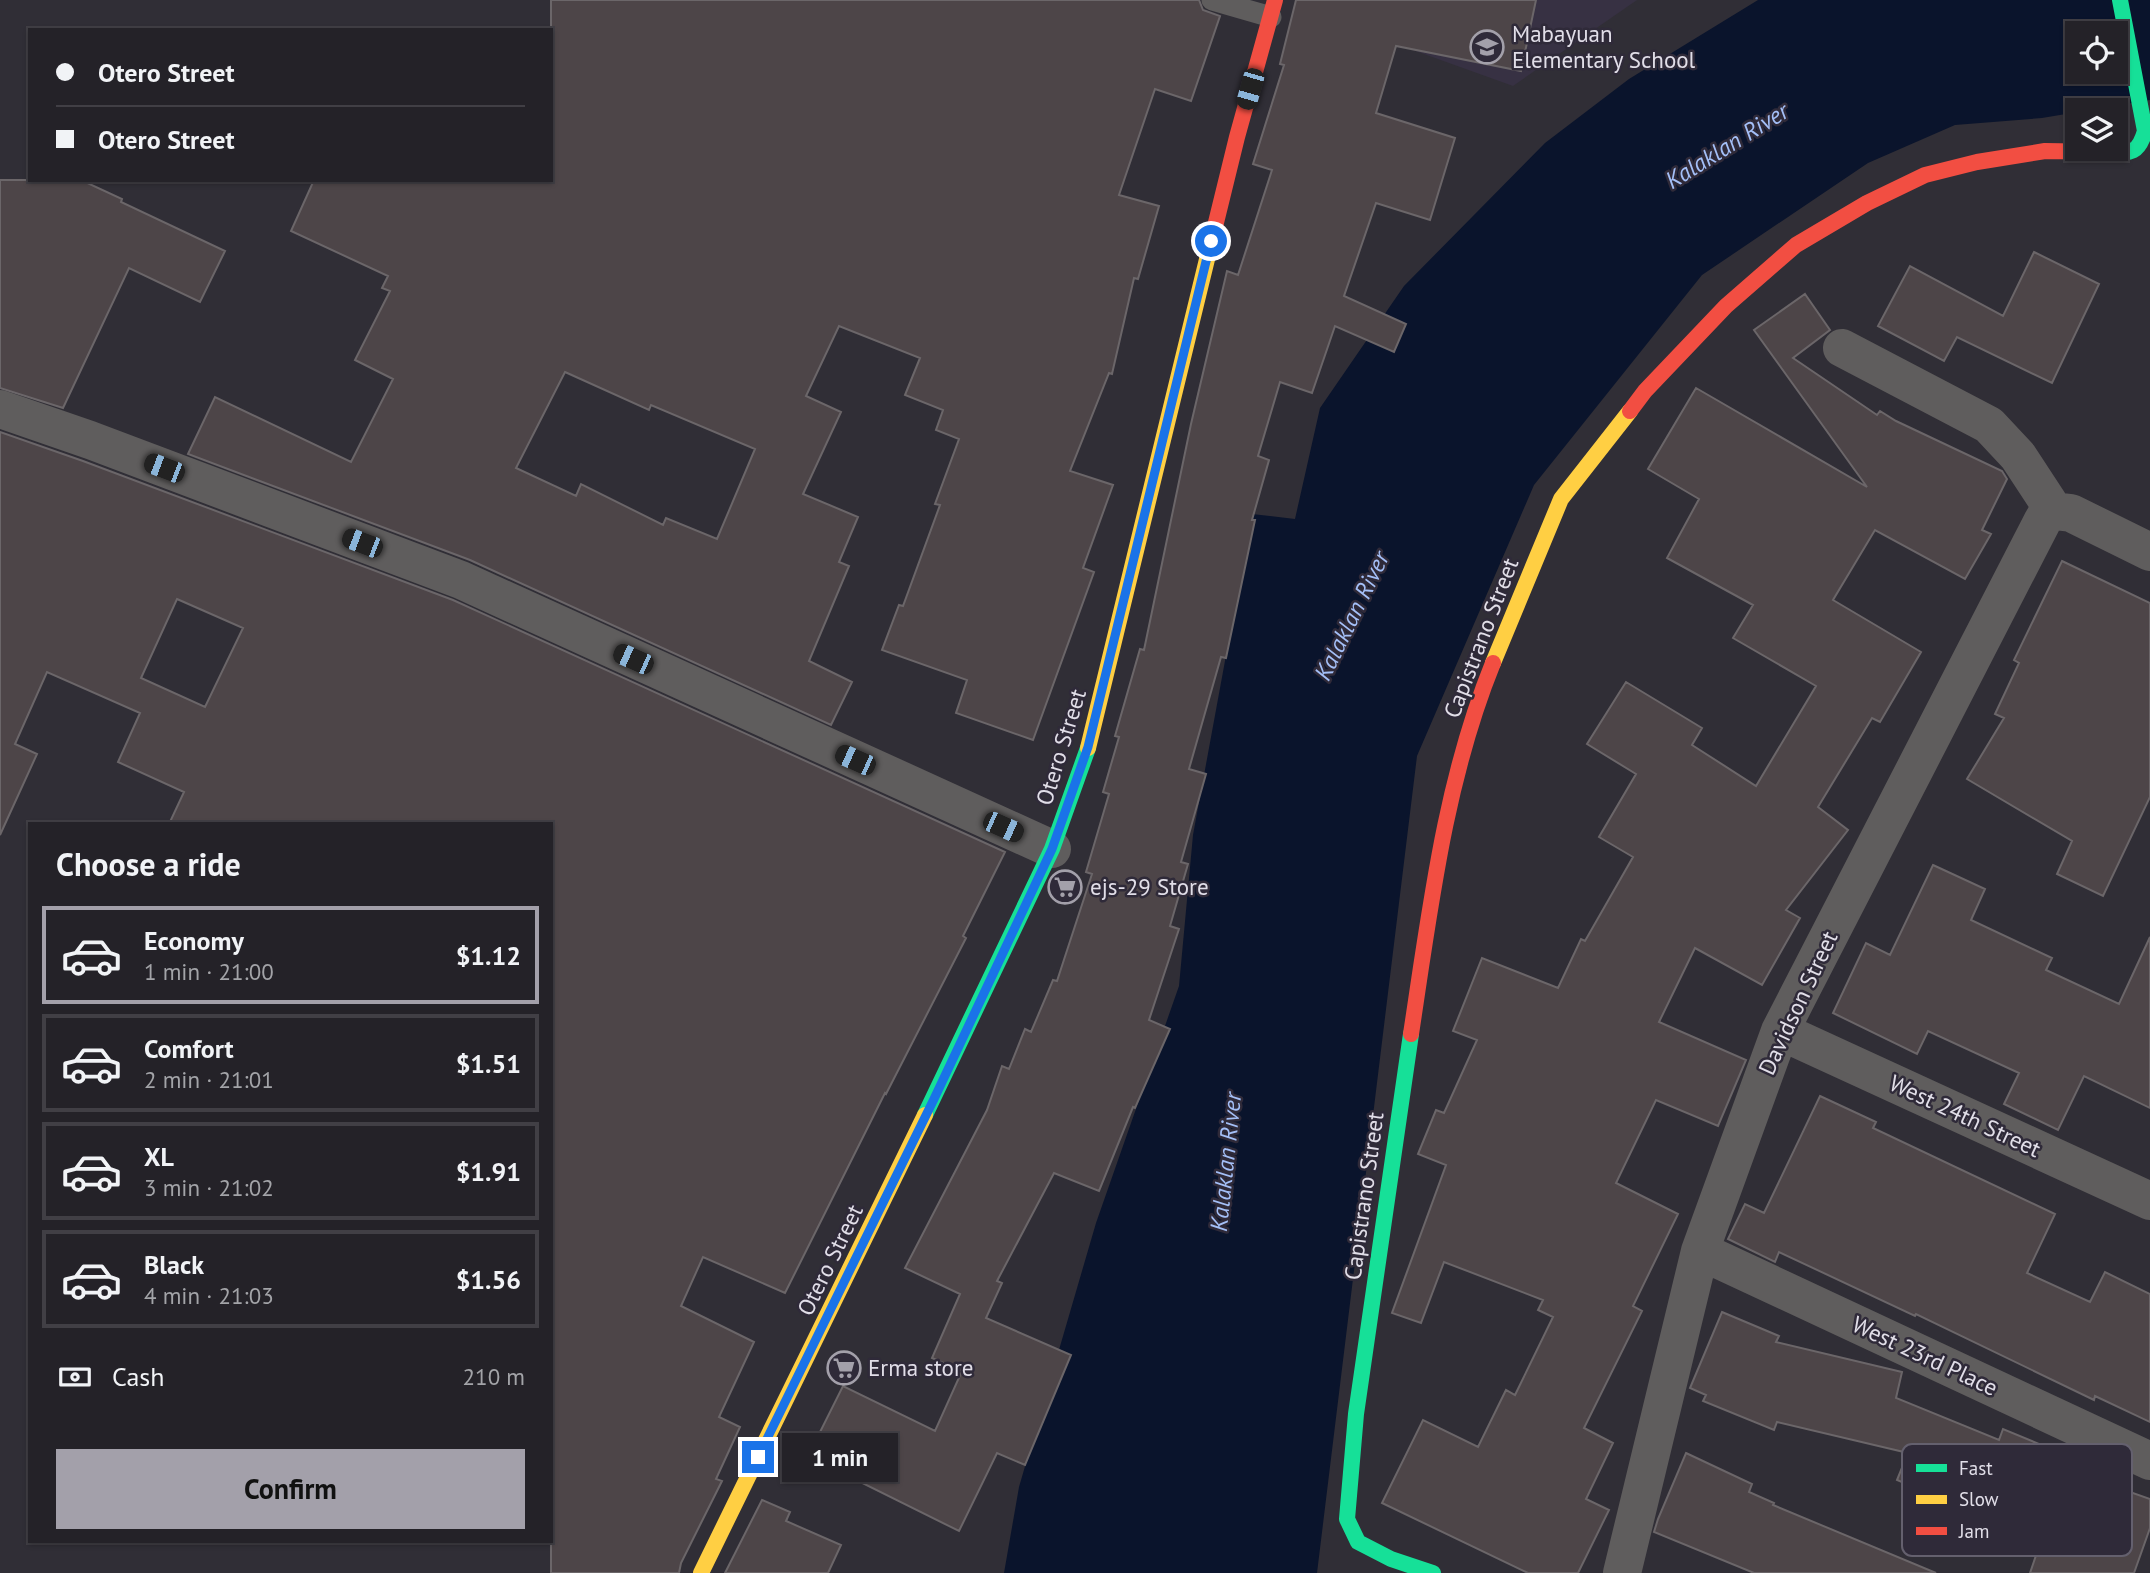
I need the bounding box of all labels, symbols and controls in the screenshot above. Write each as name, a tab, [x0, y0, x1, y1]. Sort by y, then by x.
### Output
place label: Mabayuan Elementary School	[1512, 19, 1696, 74]
map controls	[2065, 21, 2128, 161]
button: locate	[2065, 21, 2128, 84]
school or university icon: Mabayuan Elementary School	[1468, 28, 1506, 66]
text: Otero Street	[98, 56, 235, 89]
car	[1235, 66, 1266, 112]
water label: Kalaklan River	[1659, 94, 1796, 196]
button: layers	[2065, 98, 2128, 161]
text: Otero Street	[98, 123, 235, 156]
route start	[1195, 225, 1227, 257]
car	[141, 451, 188, 485]
car	[339, 526, 386, 560]
water label: Kalaklan River	[1307, 544, 1397, 685]
street label: Capistrano Street	[1437, 553, 1524, 722]
car	[610, 641, 657, 677]
street label: Otero Street	[1029, 685, 1092, 808]
car	[832, 742, 879, 778]
car	[980, 809, 1027, 845]
text: Choose a ride	[56, 843, 241, 885]
supermarket icon: ejs-29 Store	[1046, 868, 1084, 906]
place label: ejs-29 Store	[1090, 872, 1209, 901]
icon: car	[60, 924, 123, 987]
text: Economy	[144, 924, 244, 957]
street label: Davidson Street	[1752, 926, 1844, 1079]
text: $1.12	[456, 939, 521, 972]
text: 1 min · 21:00	[144, 957, 274, 986]
icon: car	[60, 1032, 123, 1095]
text: Comfort	[144, 1032, 234, 1065]
text: $1.51	[456, 1047, 521, 1080]
text: 2 min · 21:01	[144, 1065, 274, 1094]
street label: West 24th Street	[1885, 1068, 2046, 1163]
water label: Kalaklan River	[1203, 1089, 1248, 1233]
street label: Capistrano Street	[1337, 1110, 1390, 1282]
icon: car	[60, 1140, 123, 1203]
text: XL	[144, 1140, 174, 1173]
text: $1.91	[456, 1155, 521, 1188]
text: 3 min · 21:02	[144, 1173, 274, 1202]
street label: Otero Street	[790, 1199, 869, 1320]
icon: car	[60, 1248, 123, 1311]
text: Black	[144, 1248, 204, 1281]
text: $1.56	[456, 1263, 521, 1296]
text: 4 min · 21:03	[144, 1281, 274, 1310]
street label: West 23rd Place	[1848, 1309, 2003, 1402]
supermarket icon: Erma store	[825, 1349, 863, 1387]
place label: Erma store	[868, 1353, 973, 1382]
icon: cash	[56, 1358, 94, 1396]
text: Cash	[112, 1360, 164, 1393]
text: 210 m	[463, 1362, 525, 1391]
callout: 1 min	[782, 1432, 898, 1482]
route end	[742, 1441, 774, 1473]
text: 1 min	[812, 1443, 868, 1472]
legend	[1902, 1444, 2132, 1556]
button: Confirm	[56, 1449, 525, 1529]
text: Fast	[1959, 1456, 1993, 1480]
text: Slow	[1959, 1487, 1999, 1511]
text: Jam	[1958, 1519, 1989, 1543]

